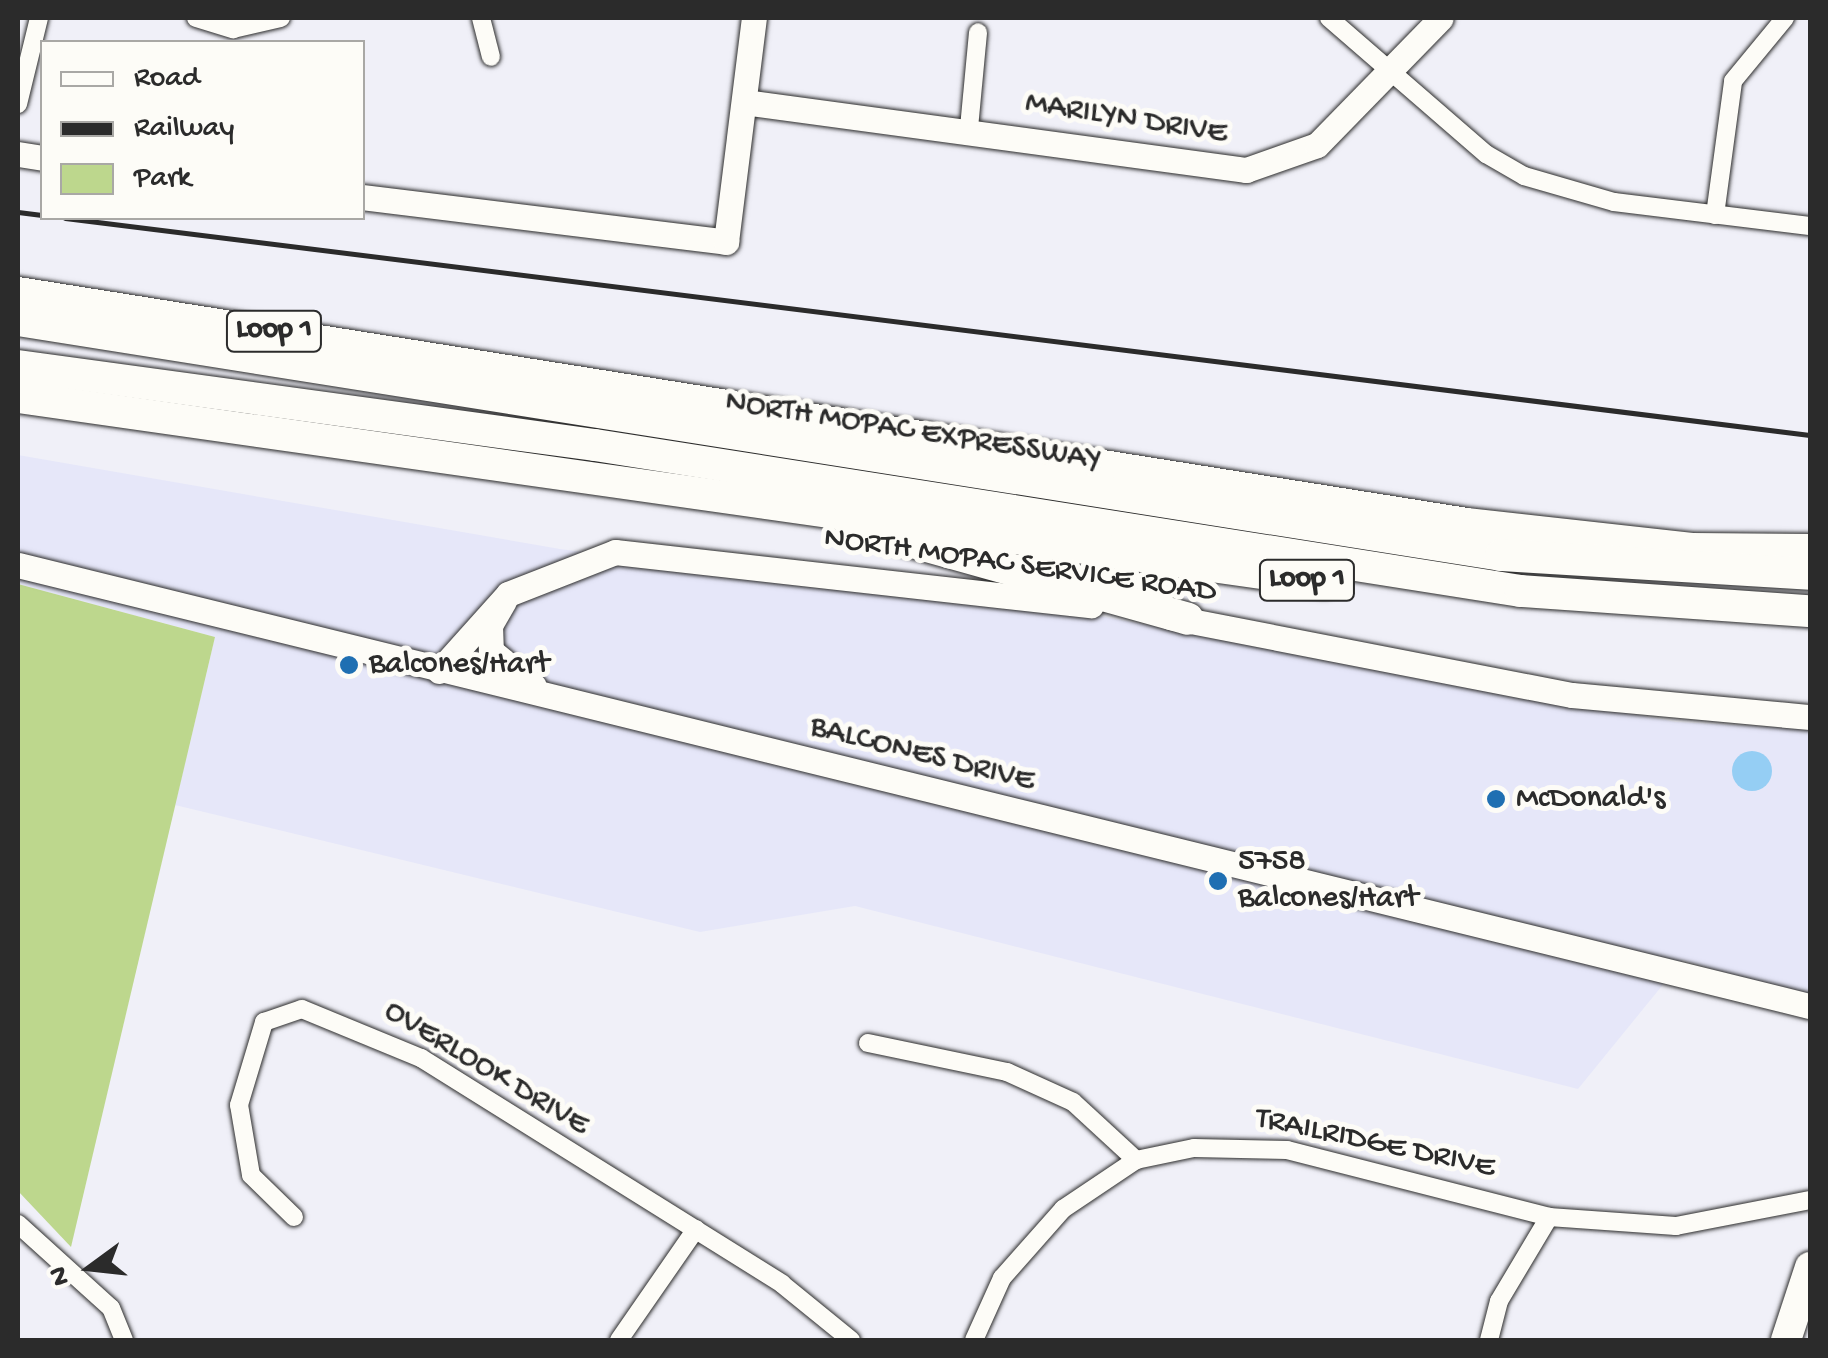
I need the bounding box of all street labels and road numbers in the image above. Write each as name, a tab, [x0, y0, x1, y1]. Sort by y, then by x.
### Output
street label: MARILYN DRIVE	[1022, 84, 1230, 154]
road number: Loop 1	[224, 306, 324, 356]
street label: NORTH MOPAC EXPRESSWAY	[722, 383, 1104, 481]
street label: NORTH MOPAC SERVICE ROAD	[821, 519, 1219, 613]
road number: Loop 1	[1257, 555, 1357, 605]
street label: BALCONES DRIVE	[806, 709, 1038, 801]
street label: OVERLOOK DRIVE	[377, 993, 595, 1145]
street label: TRAILRIDGE DRIVE	[1252, 1100, 1498, 1188]

